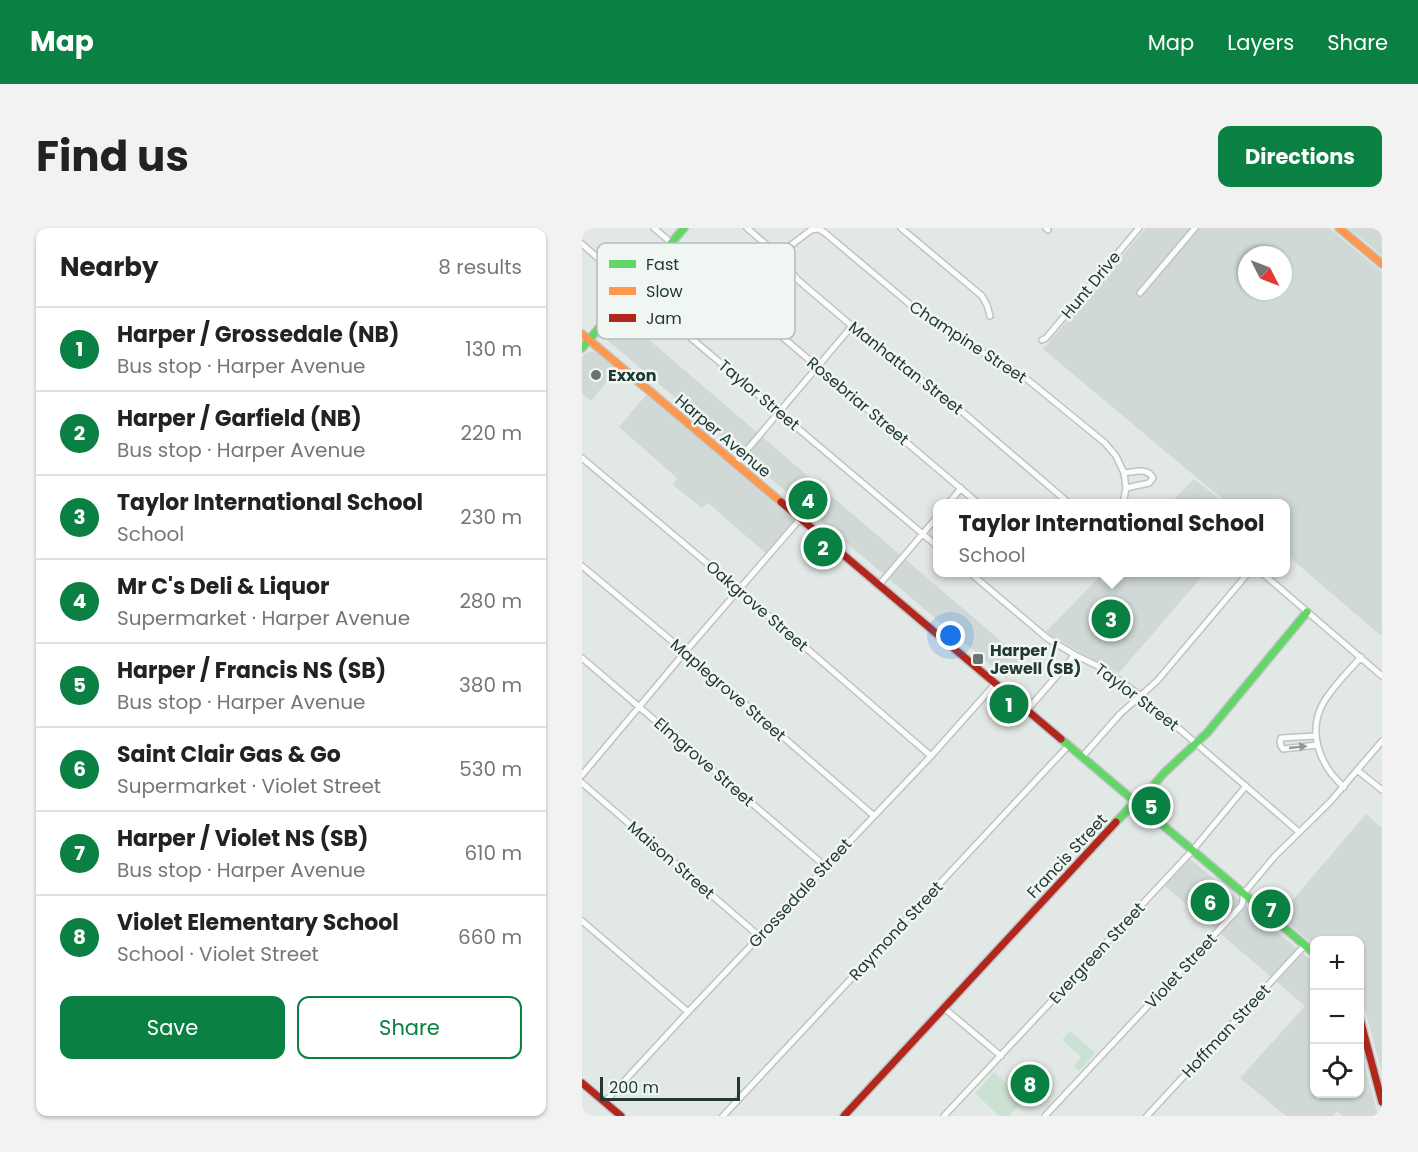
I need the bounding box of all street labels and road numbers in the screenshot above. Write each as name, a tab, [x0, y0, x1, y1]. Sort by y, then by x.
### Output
street label: Hunt Drive	[1056, 246, 1126, 324]
street label: Champine Street	[905, 295, 1031, 389]
street label: Manhattan Street	[844, 316, 968, 420]
street label: Rosebriar Street	[802, 351, 914, 451]
street label: Taylor Street	[713, 354, 805, 436]
street label: Harper Avenue	[670, 389, 776, 483]
street label: Oakgrove Street	[701, 555, 813, 657]
street label: Maplegrove Street	[665, 633, 791, 747]
street label: Taylor Street	[1090, 658, 1184, 736]
street label: Elmgrove Street	[649, 712, 759, 812]
street label: Francis Street	[1022, 808, 1112, 903]
street label: Maison Street	[623, 816, 720, 904]
street label: Grossedale Street	[743, 833, 857, 953]
street label: Raymond Street	[844, 876, 948, 986]
street label: Evergreen Street	[1044, 897, 1150, 1009]
street label: Violet Street	[1140, 928, 1222, 1014]
street label: Hoffman Street	[1176, 979, 1276, 1083]

